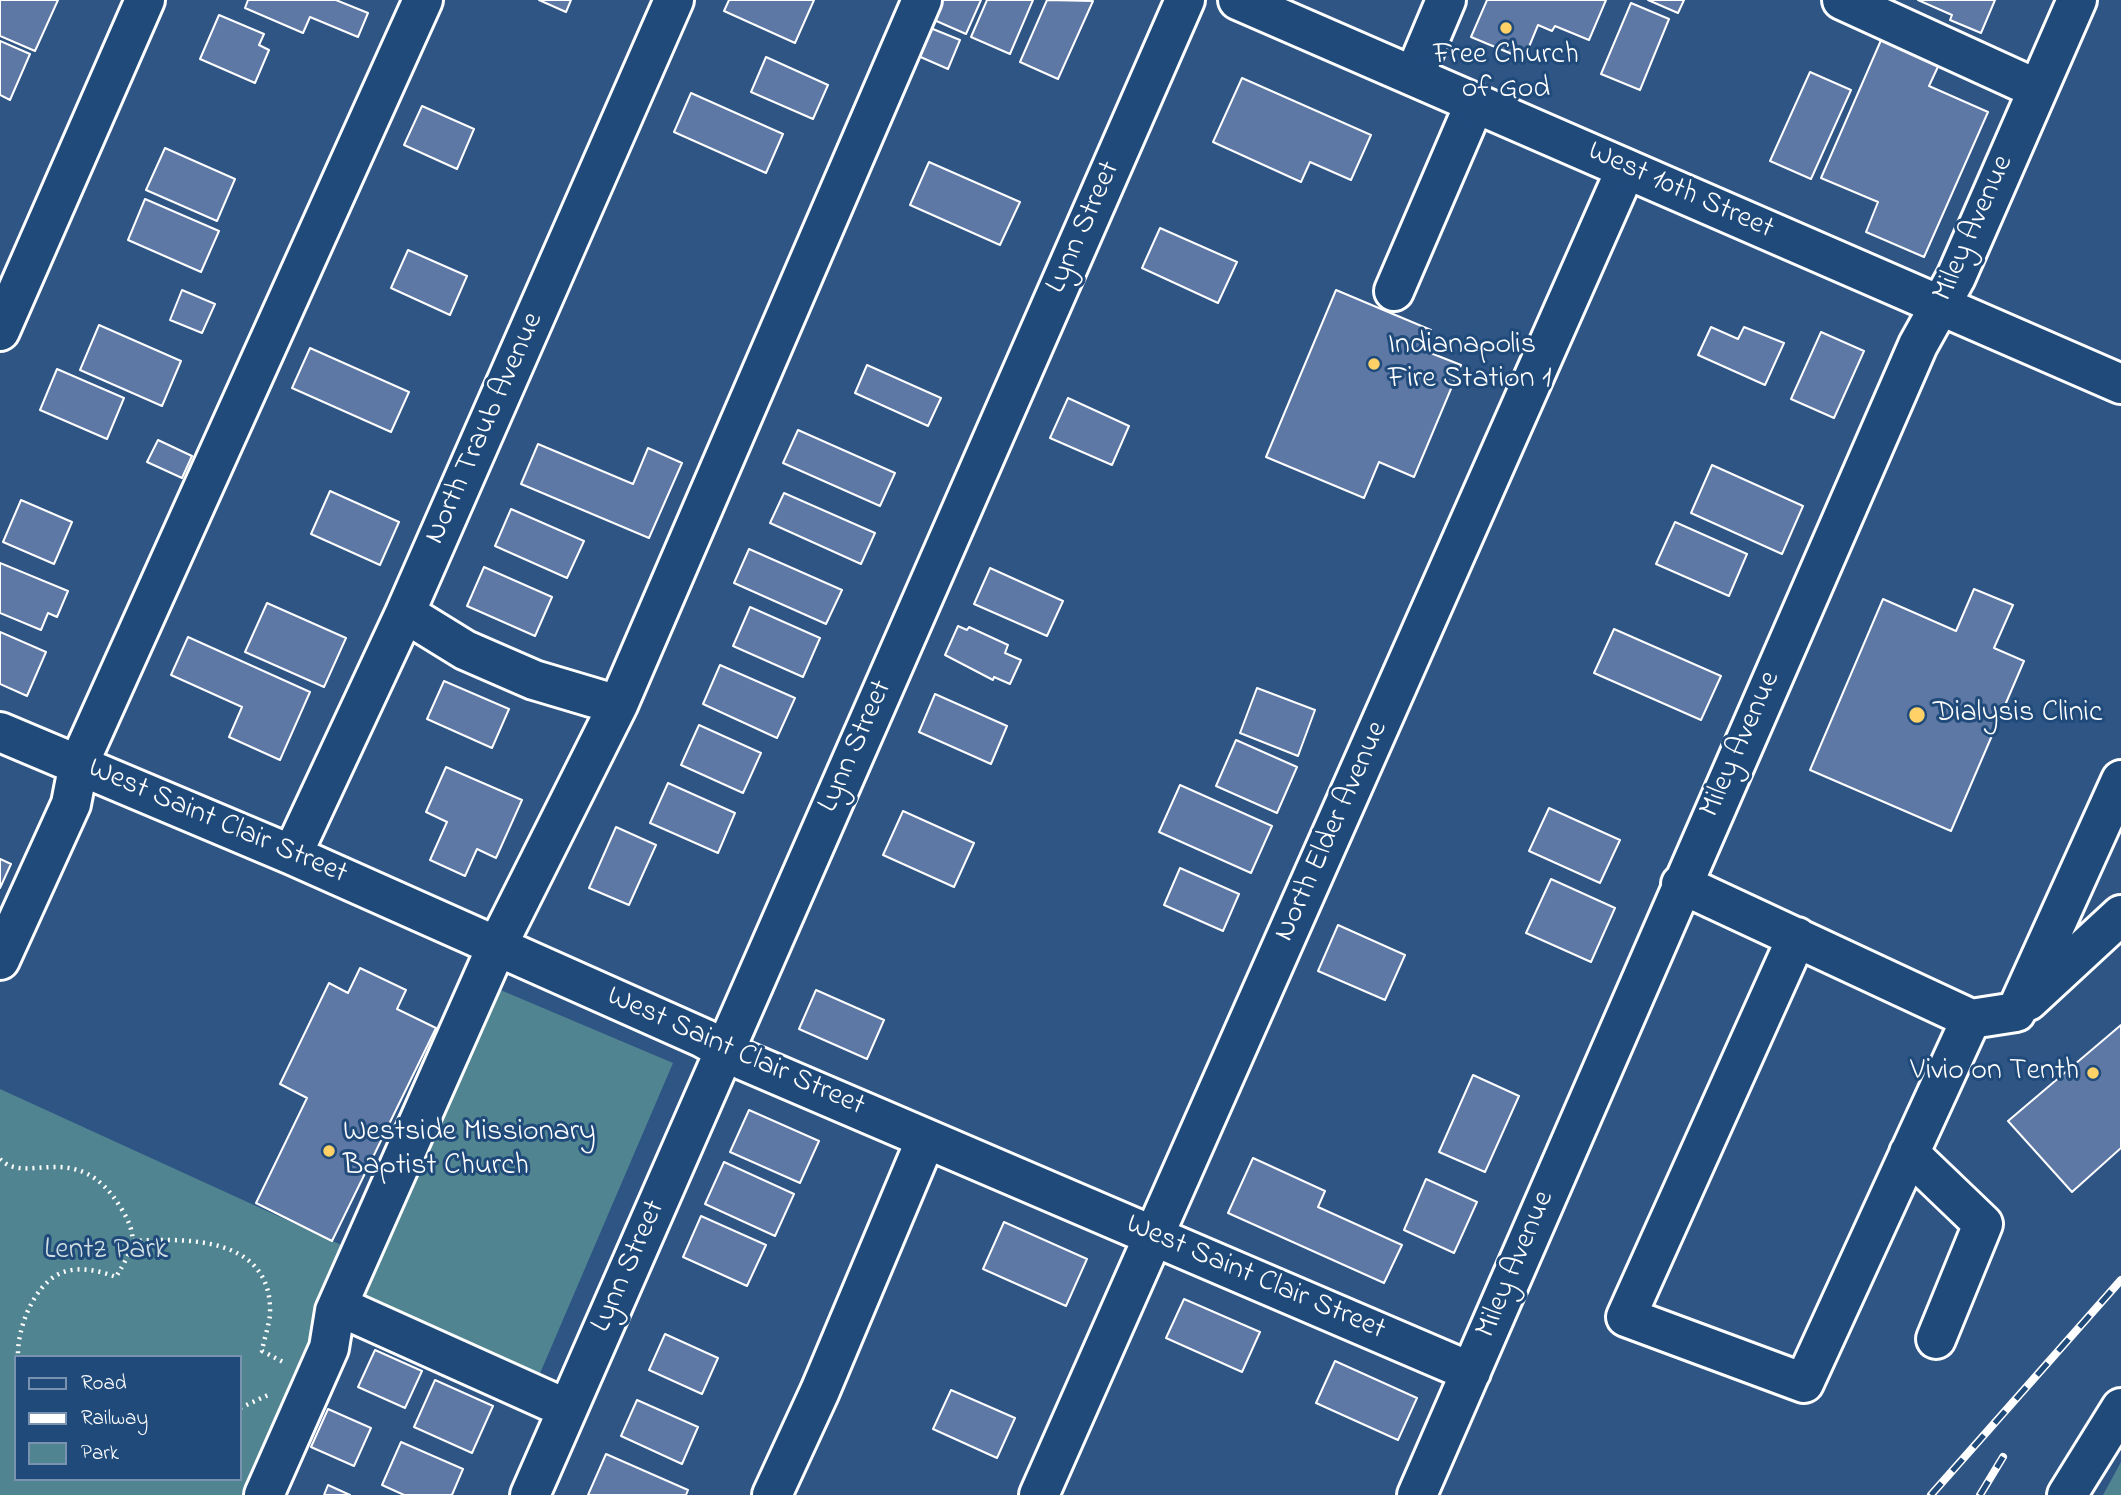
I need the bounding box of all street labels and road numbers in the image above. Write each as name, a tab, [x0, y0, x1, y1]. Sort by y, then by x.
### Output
street label: West 10th Street	[1582, 135, 1778, 249]
street label: Miley Avenue	[1927, 150, 2023, 308]
street label: Lynn Street	[1040, 157, 1130, 299]
street label: North Traub Avenue	[419, 308, 553, 550]
street label: Miley Avenue	[1694, 666, 1790, 824]
street label: Lynn Street	[812, 676, 902, 818]
street label: North Elder Avenue	[1268, 716, 1398, 948]
street label: West Saint Clair Street	[82, 752, 352, 894]
street label: West Saint Clair Street	[601, 980, 869, 1126]
street label: Miley Avenue	[1470, 1186, 1564, 1344]
street label: Lynn Street	[585, 1196, 675, 1338]
street label: West Saint Clair Street	[1120, 1208, 1390, 1350]

